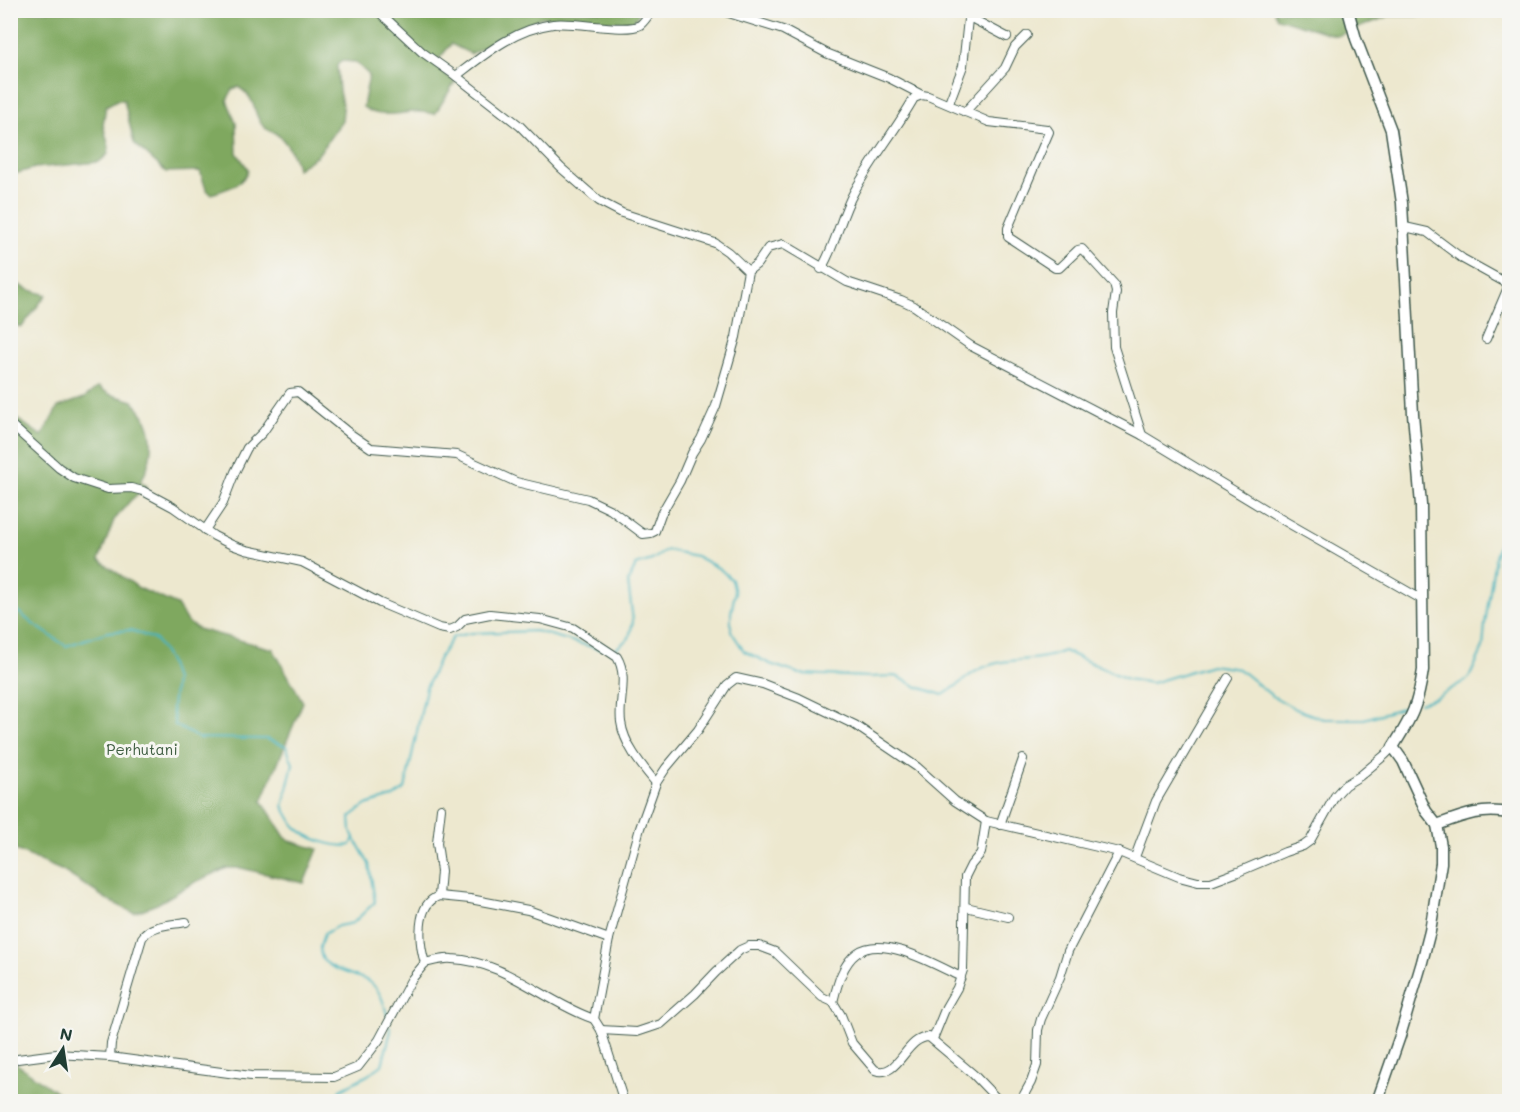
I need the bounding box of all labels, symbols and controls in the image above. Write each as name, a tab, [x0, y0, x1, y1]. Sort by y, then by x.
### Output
park label: Perhutani	[106, 739, 178, 759]
north arrow	[33, 1019, 93, 1079]
text: N	[58, 1022, 74, 1045]

